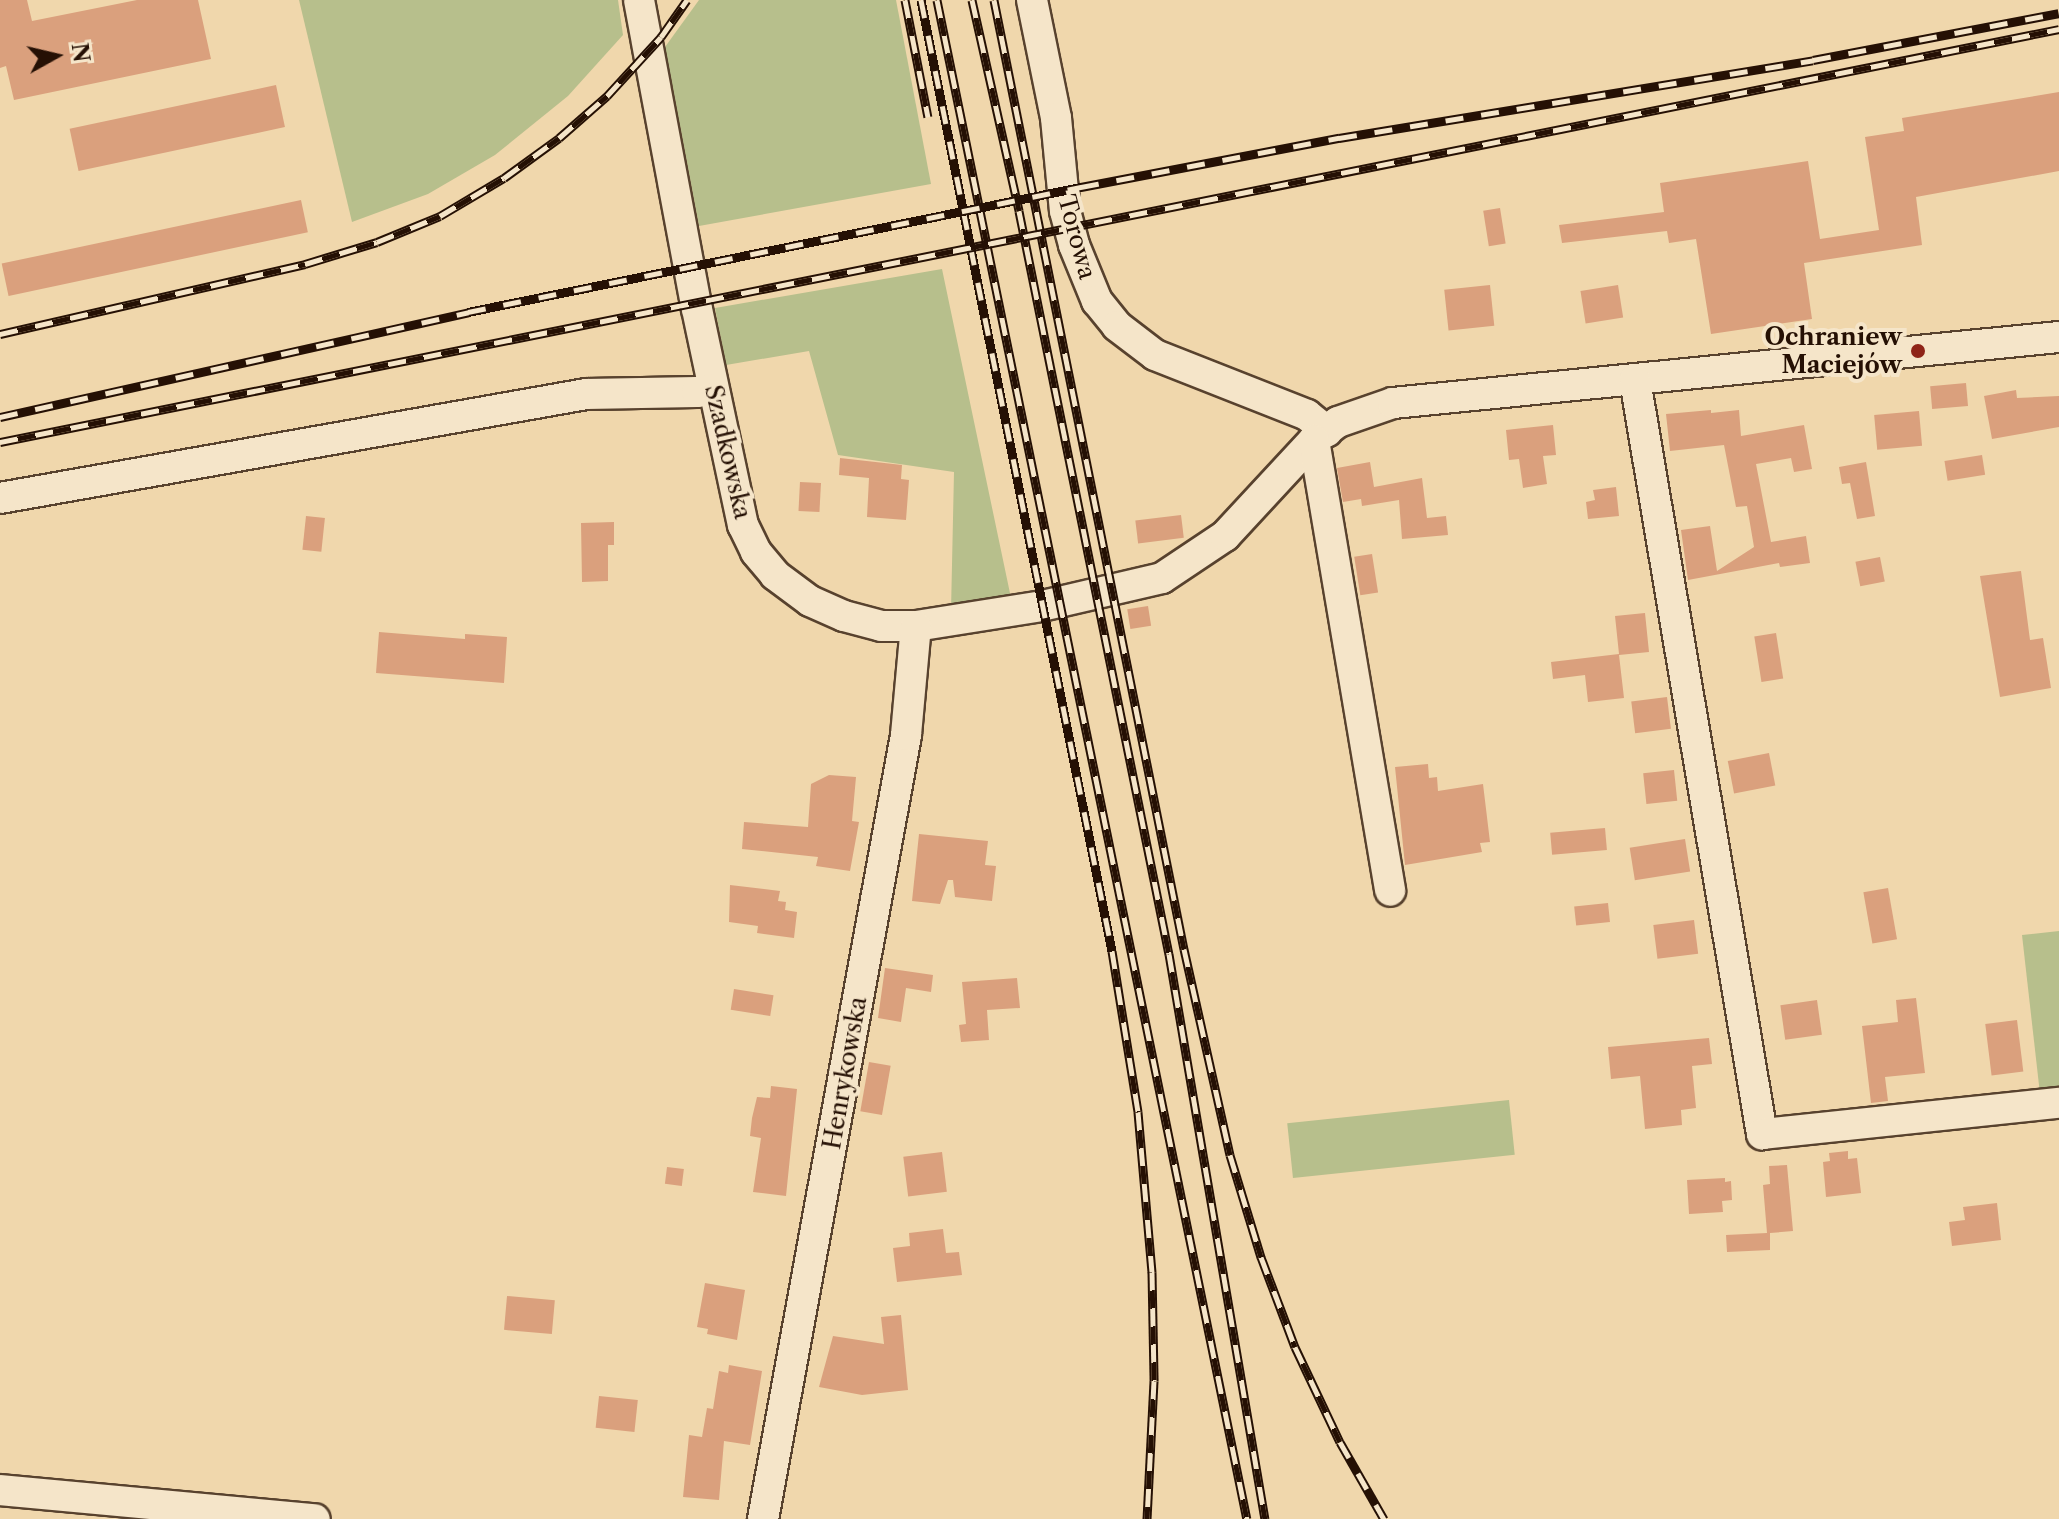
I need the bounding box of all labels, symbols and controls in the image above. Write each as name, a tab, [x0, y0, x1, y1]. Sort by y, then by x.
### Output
north arrow	[16, 16, 96, 96]
text: N	[66, 41, 95, 64]
street label: Torowa	[1052, 192, 1102, 282]
place label: Ochraniew Maciejów	[1764, 323, 1902, 379]
marker: Ochraniew Maciejów	[1909, 342, 1927, 360]
street label: Szadkowska	[699, 382, 757, 522]
street label: Henrykowska	[817, 994, 873, 1152]

